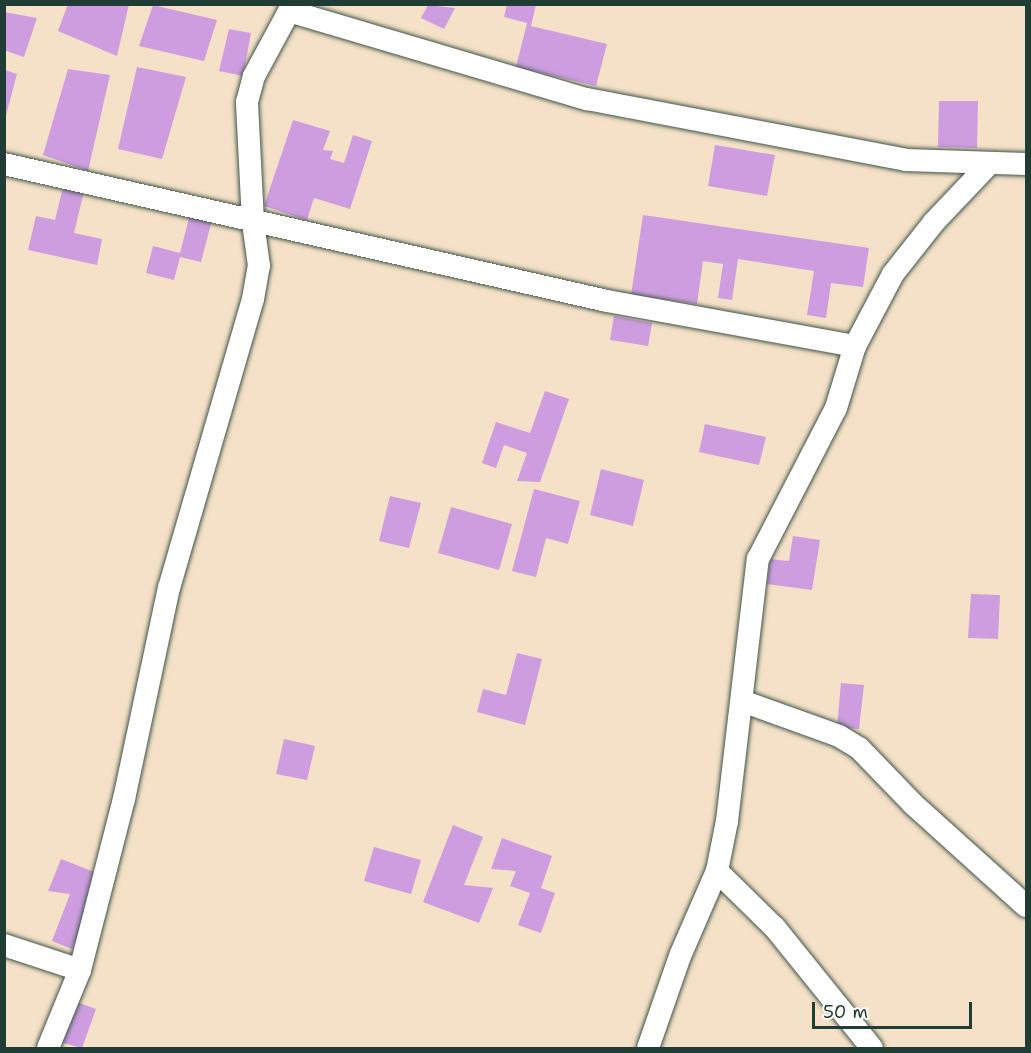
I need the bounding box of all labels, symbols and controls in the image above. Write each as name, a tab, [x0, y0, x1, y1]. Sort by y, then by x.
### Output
scale bar	[815, 990, 976, 1028]
text: 50 m	[823, 1000, 868, 1024]

